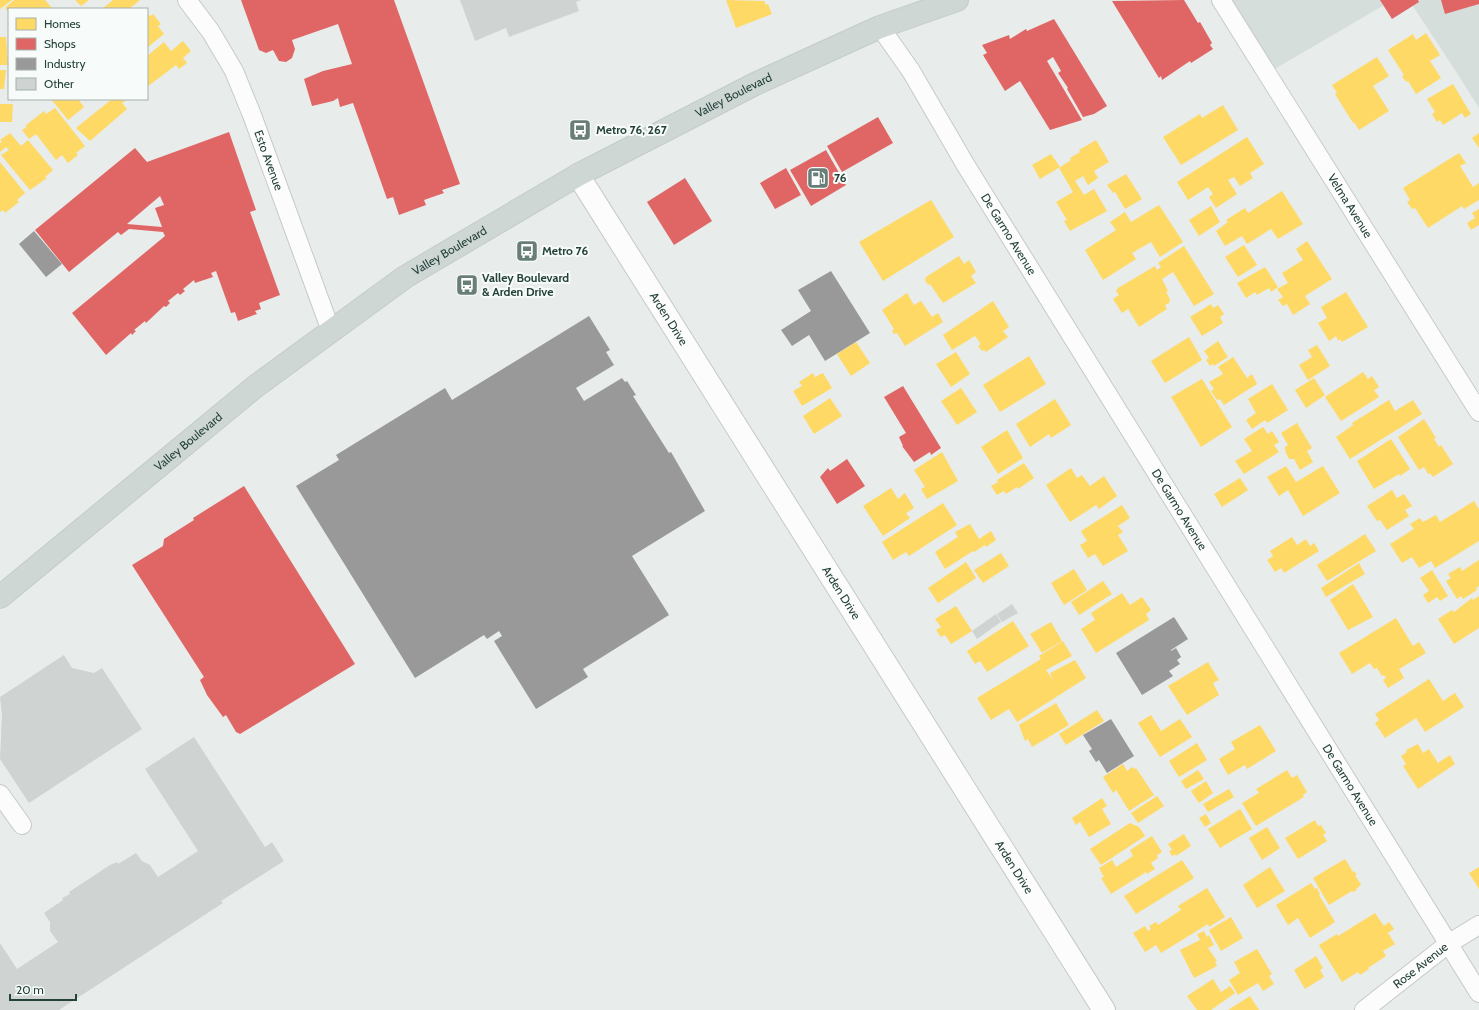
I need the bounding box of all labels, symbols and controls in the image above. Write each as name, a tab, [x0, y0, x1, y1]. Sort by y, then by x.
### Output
legend	[8, 8, 148, 100]
text: Homes	[44, 16, 81, 31]
text: Shops	[44, 36, 76, 51]
text: Industry	[44, 56, 85, 71]
street label: Valley Boulevard	[692, 69, 774, 120]
text: Other	[44, 76, 74, 91]
bus stop icon: Metro 76, 267	[567, 117, 593, 143]
place label: Metro 76, 267	[596, 122, 668, 137]
street label: Esto Avenue	[251, 128, 287, 192]
fuel station icon: 76	[805, 165, 831, 191]
place label: 76	[834, 170, 847, 185]
street label: Velma Avenue	[1325, 171, 1376, 240]
street label: De Garmo Avenue	[978, 190, 1040, 277]
street label: Valley Boulevard	[409, 223, 489, 278]
bus stop icon: Metro 76	[514, 238, 540, 264]
place label: Metro 76	[542, 243, 588, 258]
place label: Valley Boulevard & Arden Drive	[482, 270, 569, 299]
bus stop icon: Valley Boulevard & Arden Drive	[454, 272, 480, 298]
street label: Arden Drive	[647, 289, 691, 348]
street label: Valley Boulevard	[151, 409, 225, 474]
street label: De Garmo Avenue	[1149, 466, 1211, 553]
street label: Arden Drive	[819, 563, 864, 622]
street label: De Garmo Avenue	[1320, 741, 1381, 828]
street label: Arden Drive	[992, 837, 1037, 896]
street label: Rose Avenue	[1390, 939, 1451, 991]
scale bar	[10, 976, 76, 1002]
text: 20 m	[16, 982, 44, 997]

